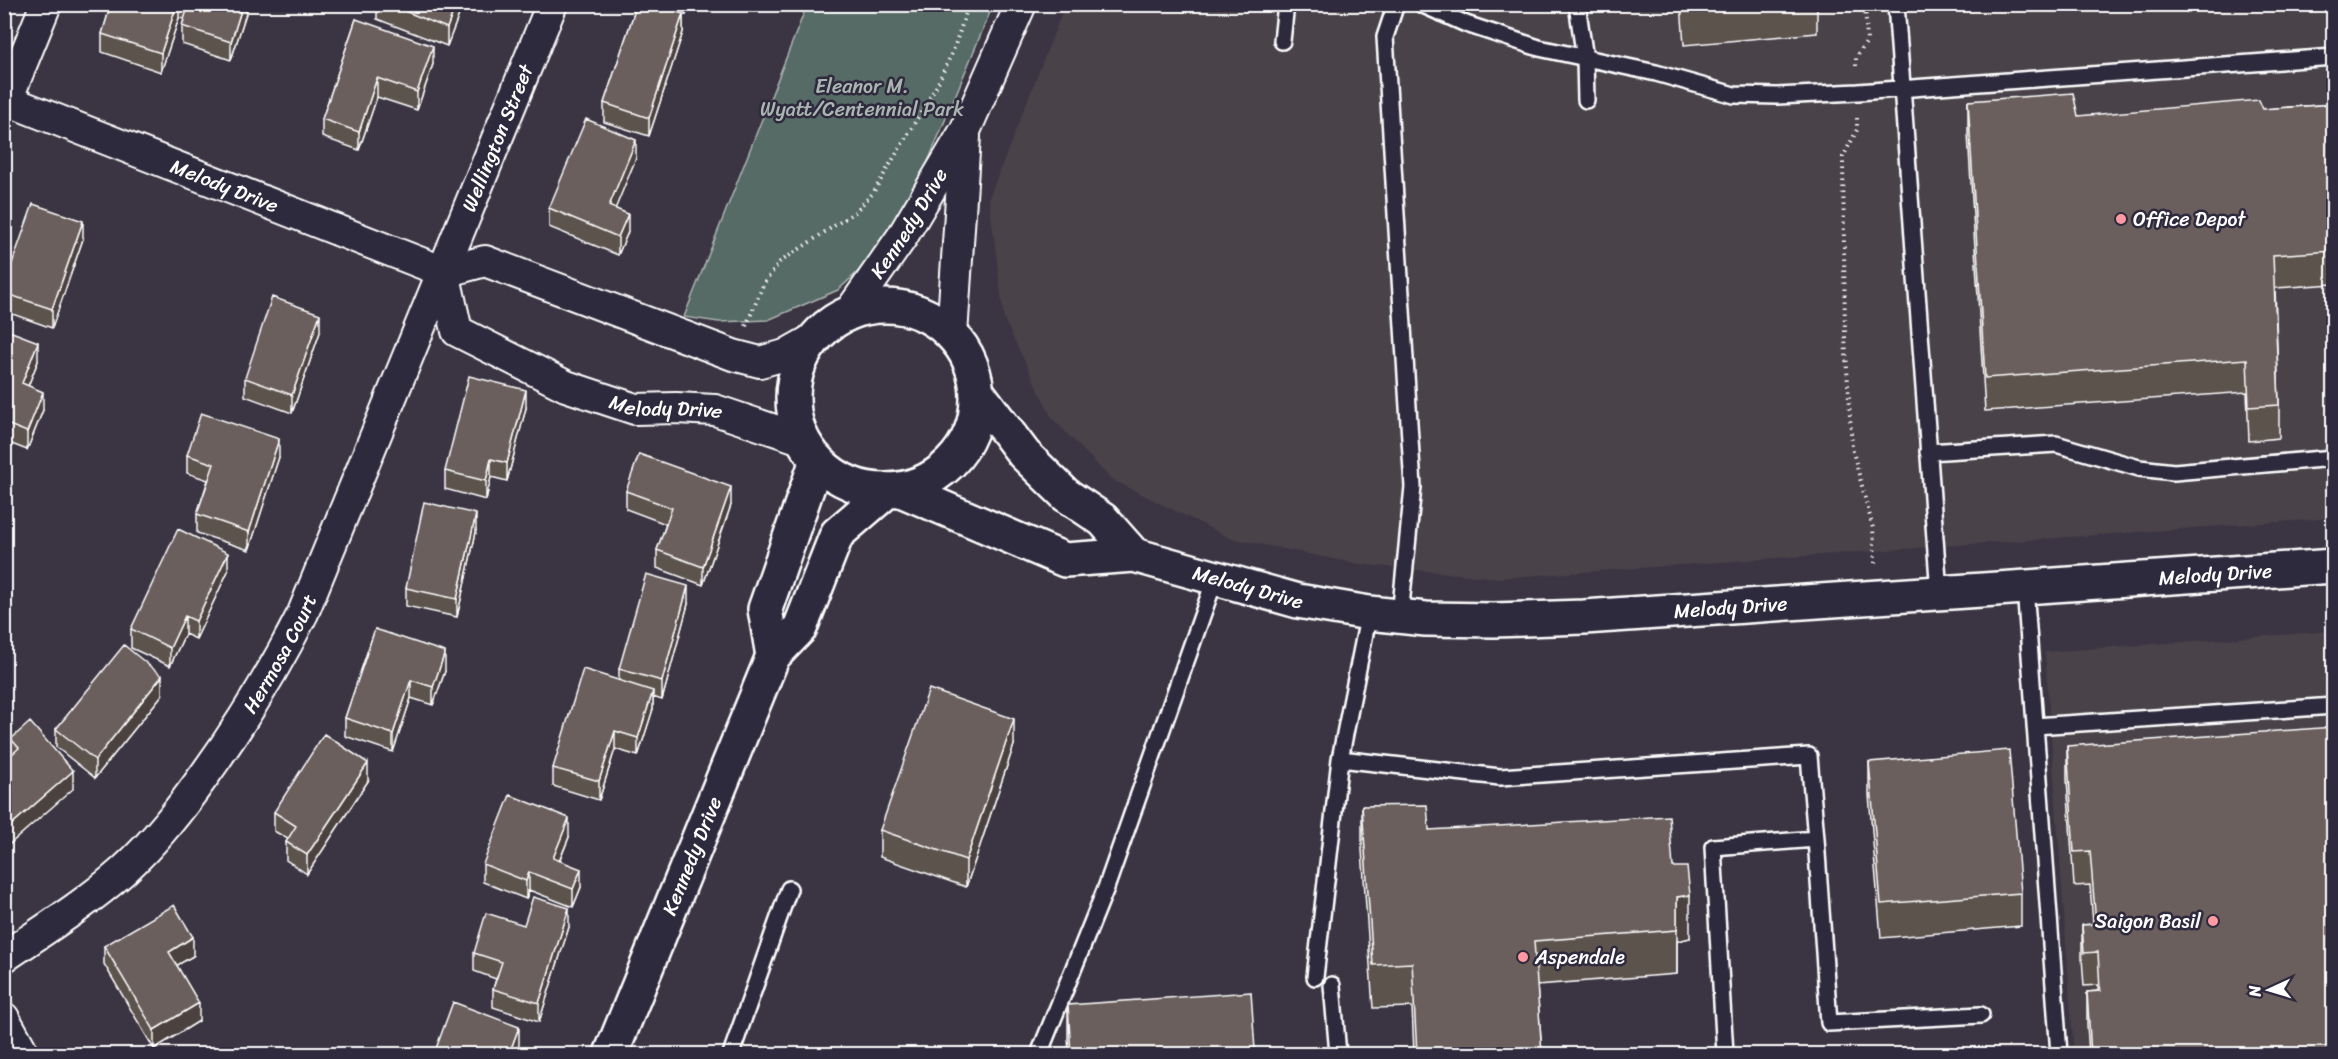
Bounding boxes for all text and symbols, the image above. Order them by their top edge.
street label: Wellington Street [451,58,543,217]
park label: Eleanor M. Wyatt/Centennial Park [760,69,964,127]
street label: Melody Drive [165,149,284,223]
street label: Kennedy Drive [860,161,957,286]
place label: Office Depot [2133,202,2246,237]
marker: Office Depot [2114,212,2128,226]
street label: Melody Drive [605,384,728,429]
street label: Melody Drive [2157,553,2273,595]
street label: Melody Drive [1189,555,1308,619]
street label: Melody Drive [1673,586,1788,628]
street label: Hermosa Court [233,588,327,721]
street label: Kennedy Drive [652,791,732,921]
place label: Saigon Basil [2095,904,2202,939]
marker: Saigon Basil [2206,914,2220,928]
place label: Aspendale [1534,940,1625,975]
marker: Aspendale [1516,950,1530,964]
north arrow [2239,960,2299,1020]
text: N [2240,984,2269,999]

